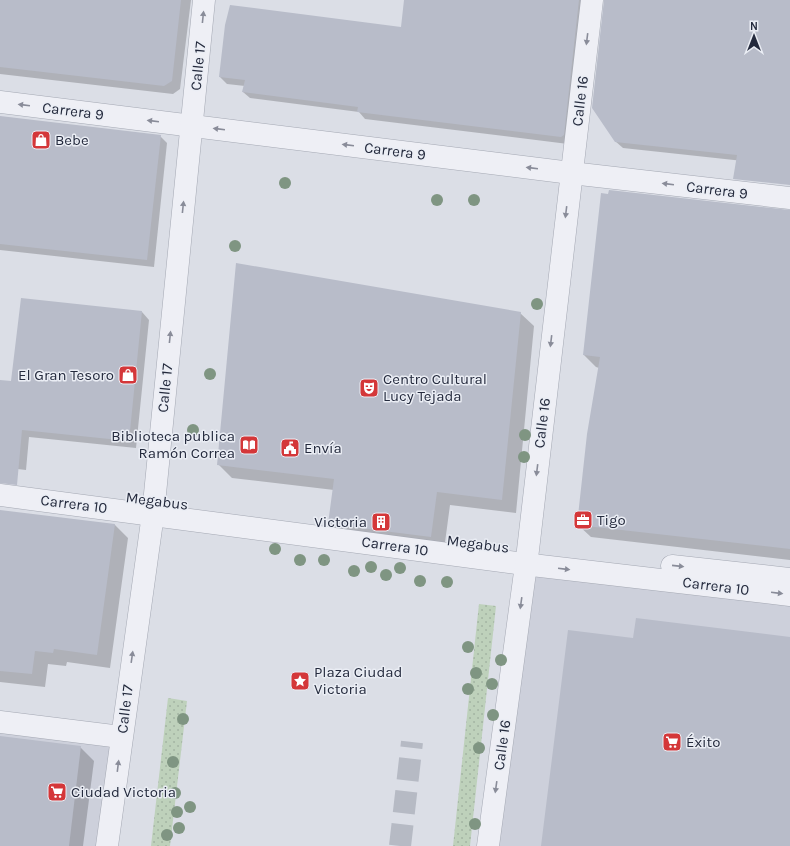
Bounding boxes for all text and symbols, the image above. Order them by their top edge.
one-way arrow [199,11,206,23]
north arrow [734,16,774,56]
text: N [750,20,758,33]
one-way arrow [584,33,590,45]
street label: Calle 17 [186,41,210,91]
street label: Calle 16 [568,75,592,127]
street label: Carrera 9 [41,98,105,124]
one-way arrow [18,102,30,108]
one-way arrow [147,118,159,124]
one-way arrow [213,126,225,132]
shop icon: Bebe [30,129,52,151]
place label: Bebe [55,131,89,149]
street label: Carrera 9 [363,138,427,164]
one-way arrow [342,142,354,148]
one-way arrow [526,165,538,171]
street label: Carrera 9 [685,177,749,203]
one-way arrow [662,181,674,187]
one-way arrow [180,201,187,213]
one-way arrow [563,206,570,218]
one-way arrow [167,330,174,343]
one-way arrow [548,335,555,347]
street label: Calle 17 [153,363,177,413]
shop icon: El Gran Tesoro [117,364,139,386]
place label: El Gran Tesoro [18,366,114,384]
place label: Centro Cultural Lucy Tejada [383,370,487,405]
theatre icon: Centro Cultural Lucy Tejada [358,377,380,399]
street label: Calle 16 [530,397,554,449]
place label: Biblioteca publica Ramón Correa [111,427,235,462]
library icon: Biblioteca publica Ramón Correa [238,434,260,456]
public building icon: Envía [279,437,301,459]
place label: Envía [304,439,342,457]
one-way arrow [533,464,540,476]
street label: Megabus [125,488,189,514]
street label: Carrera 10 [40,491,108,517]
office icon: Tigo [572,509,594,531]
building icon: Victoria [370,511,392,533]
place label: Tigo [597,511,626,529]
place label: Victoria [314,513,367,531]
street label: Megabus [446,531,510,557]
street label: Carrera 10 [361,532,430,560]
one-way arrow [672,563,684,570]
one-way arrow [558,565,570,572]
street label: Carrera 10 [682,573,750,599]
one-way arrow [771,590,783,597]
one-way arrow [518,597,524,609]
one-way arrow [129,651,135,663]
place label: Plaza Ciudad Victoria [314,663,402,698]
place icon: Plaza Ciudad Victoria [289,670,311,692]
street label: Calle 17 [113,684,137,734]
street label: Calle 16 [490,719,514,771]
supermarket icon: Éxito [661,731,683,753]
place label: Éxito [686,733,720,751]
one-way arrow [115,760,121,772]
supermarket icon: Ciudad Victoria [46,781,68,803]
one-way arrow [493,781,499,793]
place label: Ciudad Victoria [71,783,176,801]

